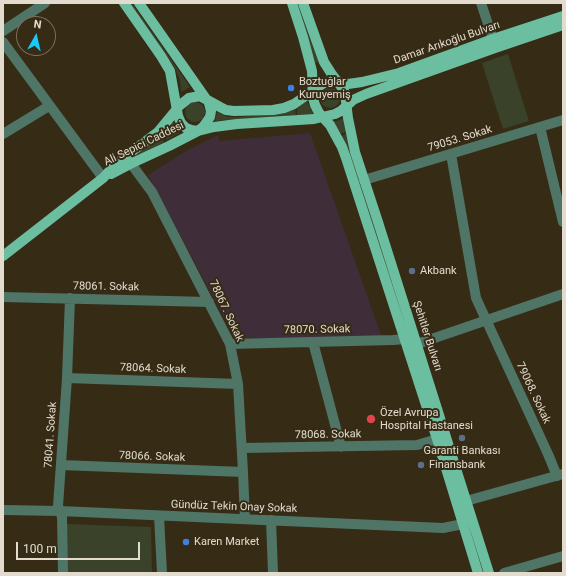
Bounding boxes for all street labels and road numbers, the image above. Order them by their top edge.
street label: Damar Arıkoğlu Bulvarı [392,19,502,67]
street label: Ali Sepici Caddesi [102,119,186,169]
street label: 79053. Sokak [426,123,494,155]
street label: 78067. Sokak [206,278,246,344]
street label: 78061. Sokak [73,280,139,294]
street label: Şehitler Bulvarı [409,299,445,373]
street label: 78070. Sokak [284,323,350,337]
street label: 79068. Sokak [513,360,553,426]
street label: 78064. Sokak [120,361,186,377]
street label: 78041. Sokak [42,401,60,469]
street label: 78068. Sokak [295,428,361,442]
street label: 78066. Sokak [119,449,185,465]
street label: Gündüz Tekin Onay Sokak [171,498,297,516]

